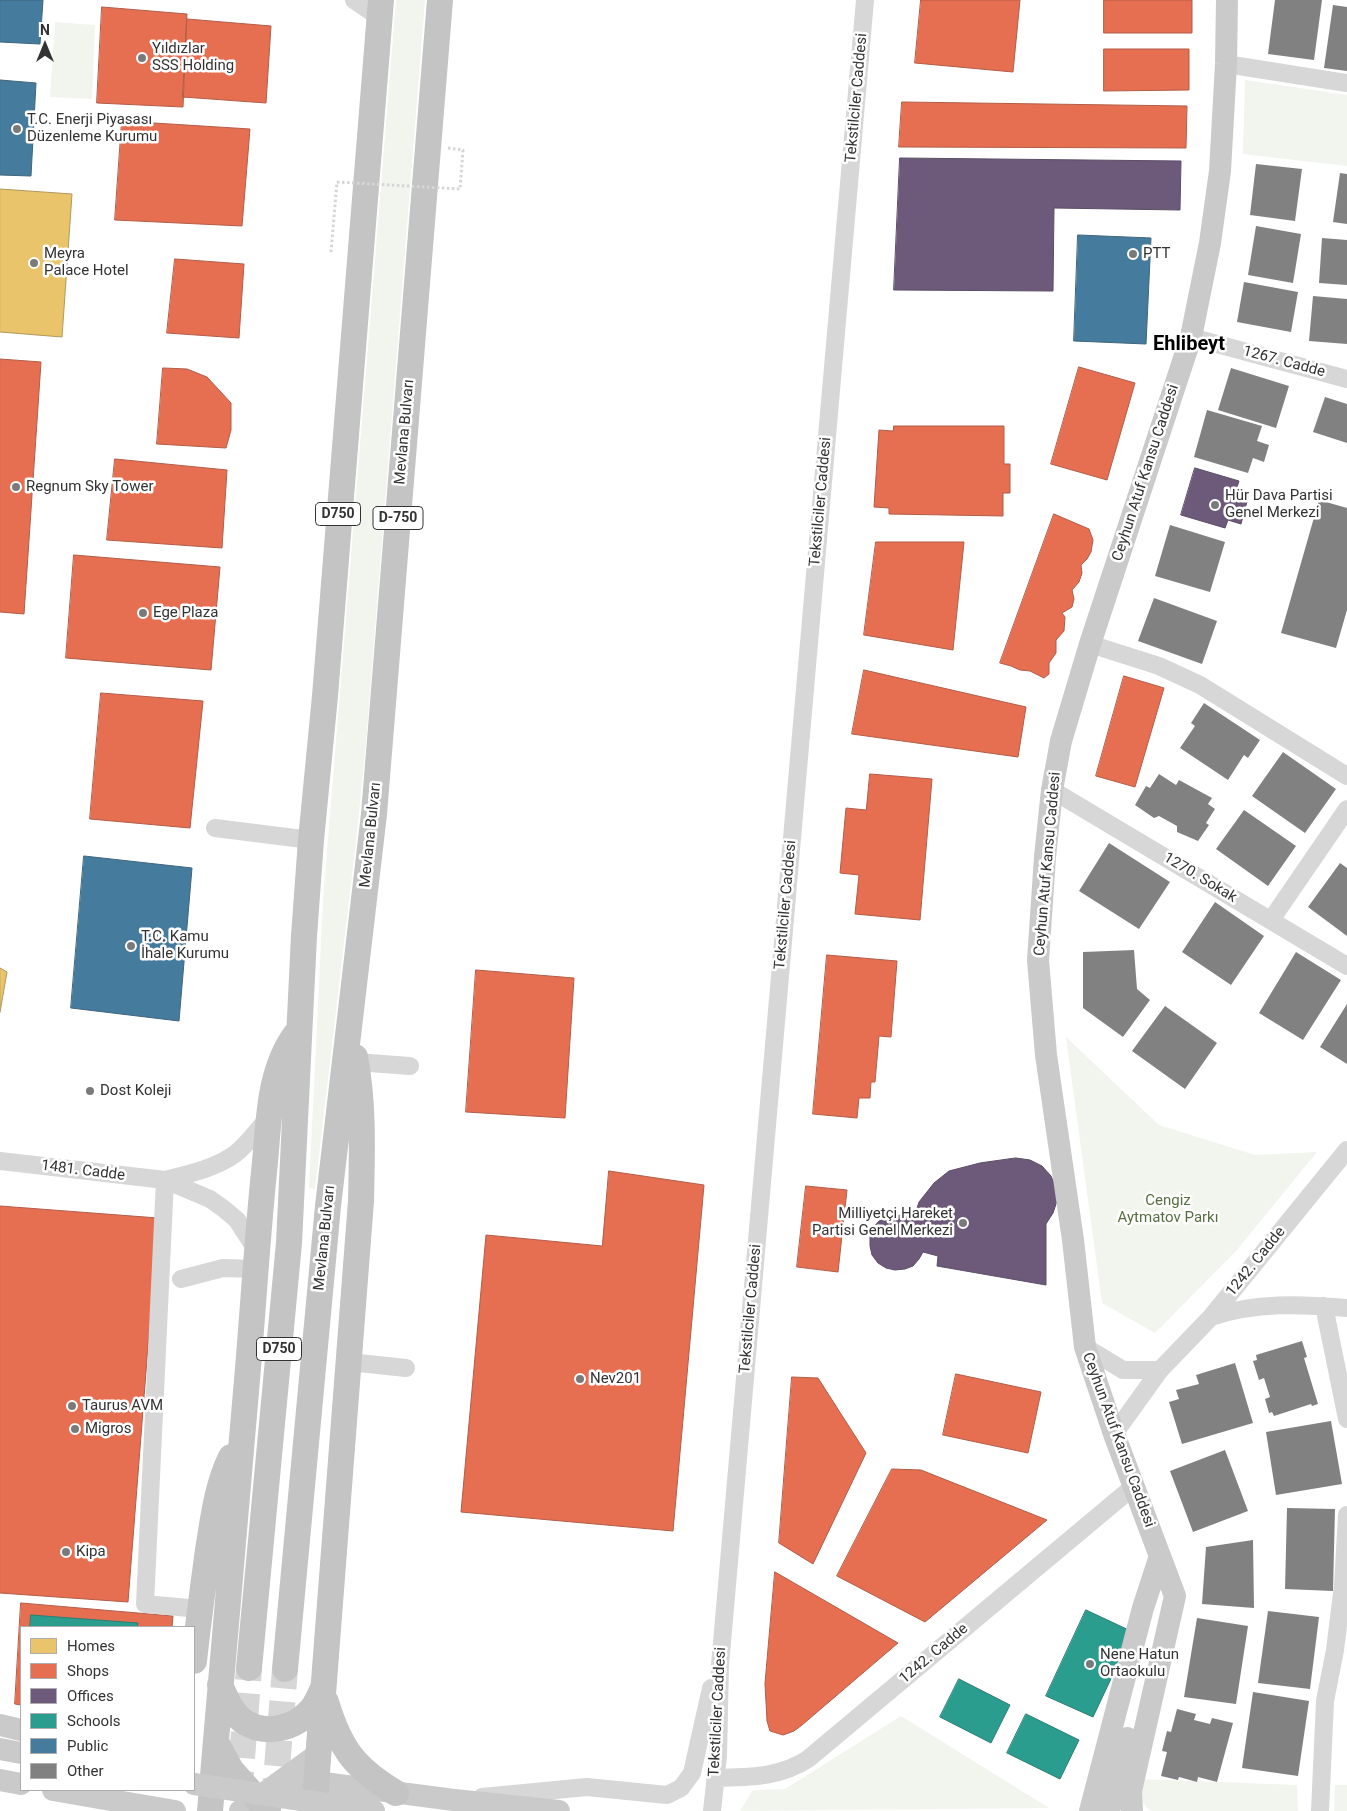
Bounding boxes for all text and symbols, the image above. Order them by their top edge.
north arrow [20,20,70,70]
text: N [40,22,50,38]
street label: Tekstilciler Caddesi [842,33,872,163]
place label: Yıldızlar SSS Holding [152,40,234,75]
marker: Yıldızlar SSS Holding [136,52,148,64]
place label: T.C. Enerji Piyasası Düzenleme Kurumu [27,111,157,146]
marker: T.C. Enerji Piyasası Düzenleme Kurumu [11,123,23,135]
place label: Meyra Palace Hotel [44,245,129,280]
place label: PTT [1143,245,1170,263]
marker: PTT [1127,248,1139,260]
marker: Meyra Palace Hotel [28,257,40,269]
district label: Ehlibeyt [1153,333,1225,357]
street label: 1267. Cadde [1241,342,1327,382]
street label: Mevlana Bulvarı [391,379,419,485]
street label: Ceyhun Atuf Kansu Caddesi [1109,382,1183,564]
street label: Tekstilciler Caddesi [806,437,836,567]
place label: Regnum Sky Tower [26,478,153,496]
marker: Regnum Sky Tower [10,481,22,493]
place label: Hür Dava Partisi Genel Merkezi [1225,487,1333,522]
marker: Hür Dava Partisi Genel Merkezi [1209,499,1221,511]
road number: D750 [316,502,360,526]
road number: D-750 [373,506,423,530]
place label: Ege Plaza [153,604,218,622]
marker: Ege Plaza [137,607,149,619]
street label: Ceyhun Atuf Kansu Caddesi [1031,771,1065,957]
street label: Mevlana Bulvarı [357,782,385,888]
street label: Tekstilciler Caddesi [771,840,801,970]
street label: 1270. Sokak [1160,849,1240,907]
place label: T.C. Kamu İhale Kurumu [141,928,229,963]
marker: T.C. Kamu İhale Kurumu [125,940,137,952]
place label: Dost Koleji [100,1082,171,1100]
marker: Dost Koleji [84,1085,96,1097]
street label: 1481. Cadde [40,1157,126,1185]
street label: Mevlana Bulvarı [311,1185,339,1291]
park label: Cengiz Aytmatov Parkı [1118,1192,1218,1227]
place label: Milliyetçi Hareket Partisi Genel Merkezi [812,1205,953,1240]
marker: Milliyetçi Hareket Partisi Genel Merkezi [957,1217,969,1229]
street label: 1242. Cadde [1223,1224,1289,1300]
street label: Tekstilciler Caddesi [736,1244,766,1374]
road number: D750 [256,1338,302,1360]
street label: Ceyhun Atuf Kansu Caddesi [1078,1350,1158,1530]
place label: Nev201 [590,1370,641,1388]
marker: Nev201 [574,1373,586,1385]
place label: Taurus AVM [82,1397,163,1415]
marker: Taurus AVM [66,1400,78,1412]
place label: Migros [85,1420,131,1438]
marker: Migros [69,1423,81,1435]
place label: Kipa [76,1543,106,1561]
marker: Kipa [60,1546,72,1558]
street label: 1242. Cadde [896,1620,972,1688]
legend [20,1626,195,1791]
text: Homes [67,1637,115,1655]
place label: Nene Hatun Ortaokulu [1100,1646,1179,1681]
street label: Tekstilciler Caddesi [706,1647,730,1777]
marker: Nene Hatun Ortaokulu [1084,1658,1096,1670]
text: Shops [67,1662,109,1680]
text: Offices [67,1687,114,1705]
text: Schools [67,1712,121,1730]
text: Public [67,1737,108,1755]
text: Other [67,1762,104,1780]

